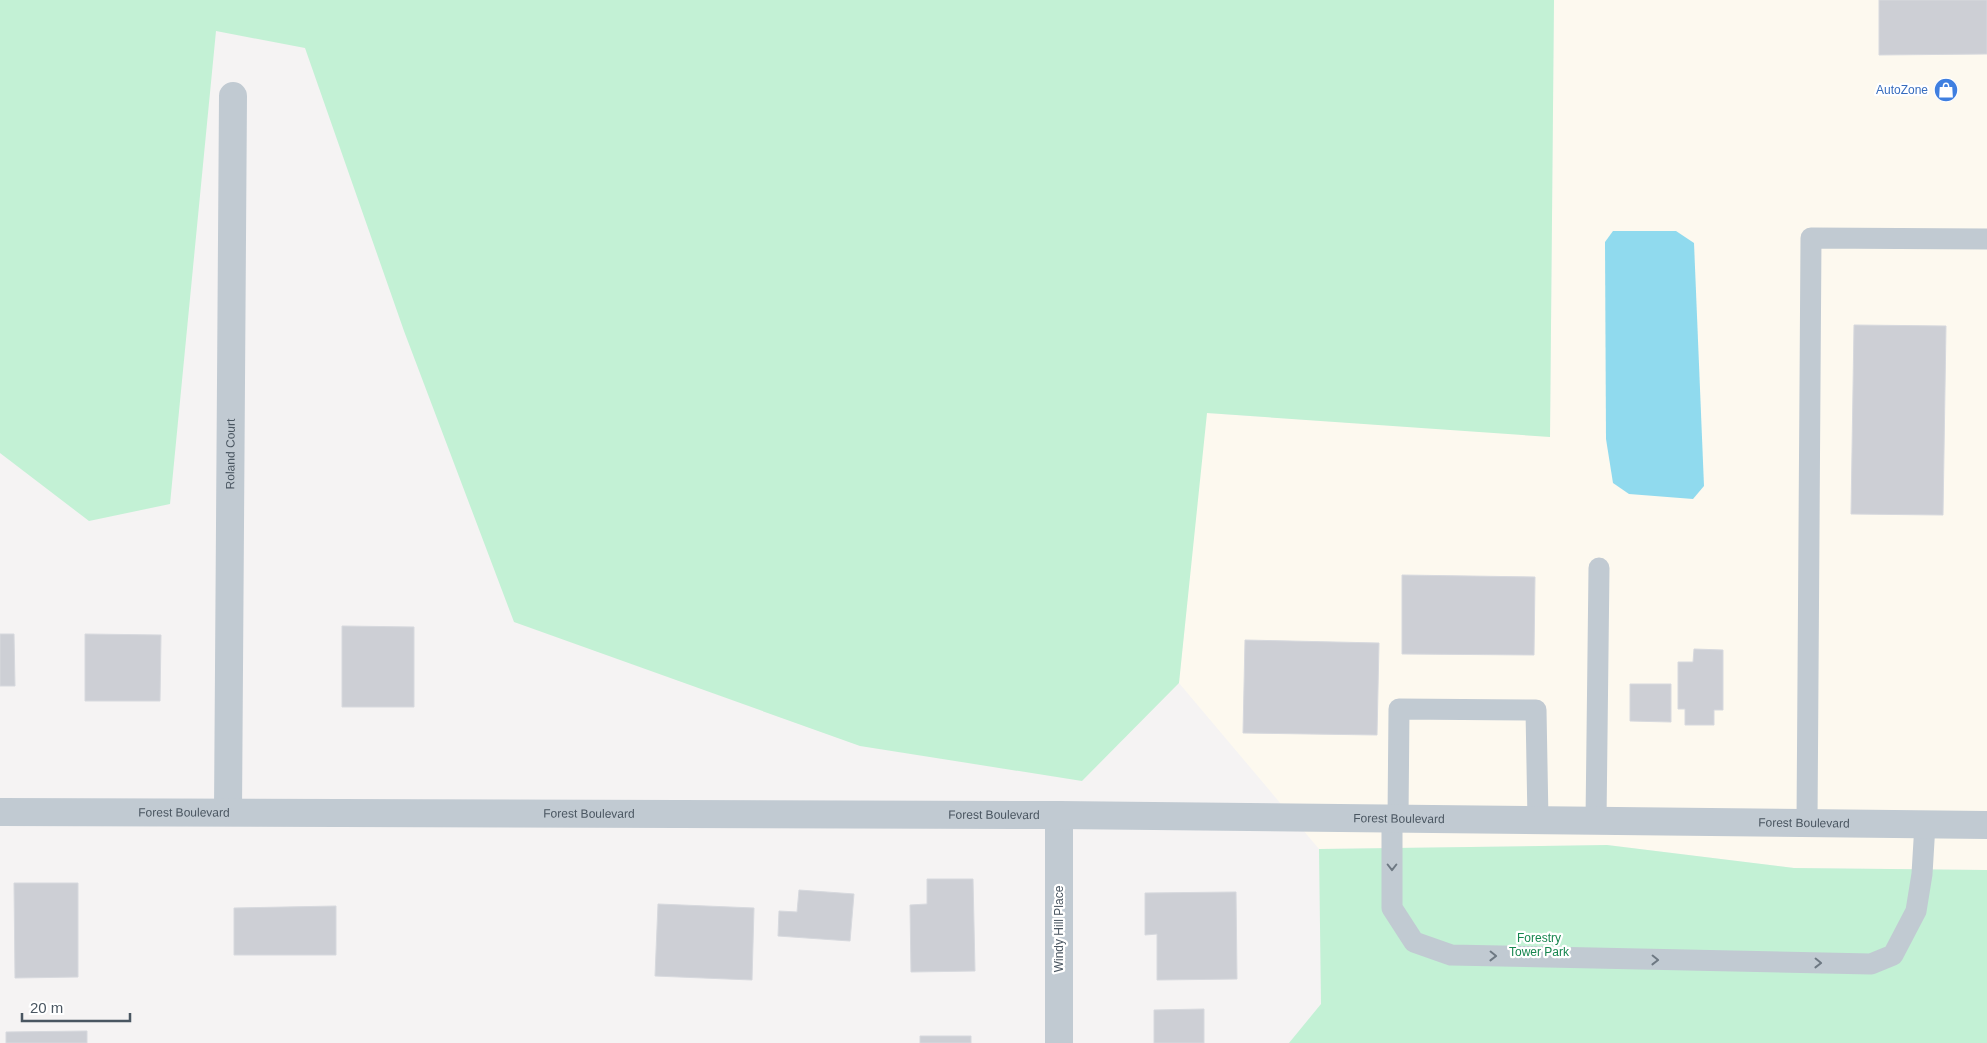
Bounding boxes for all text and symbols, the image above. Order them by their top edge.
shop icon: AutoZone [1933,77,1959,103]
place label: AutoZone [1876,83,1928,97]
street label: Roland Court [223,418,238,489]
street label: Forest Boulevard [138,805,230,820]
street label: Forest Boulevard [543,807,635,821]
street label: Forest Boulevard [948,808,1040,822]
street label: Forest Boulevard [1353,811,1445,826]
street label: Forest Boulevard [1758,816,1850,831]
one-way arrow [1387,864,1397,872]
street label: Windy Hill Place [1052,885,1066,972]
park label: Forestry Tower Park [1509,931,1570,959]
one-way arrow [1489,951,1497,961]
one-way arrow [1651,954,1659,965]
one-way arrow [1814,958,1822,968]
scale bar [22,990,130,1022]
text: 20 m [30,999,63,1016]

